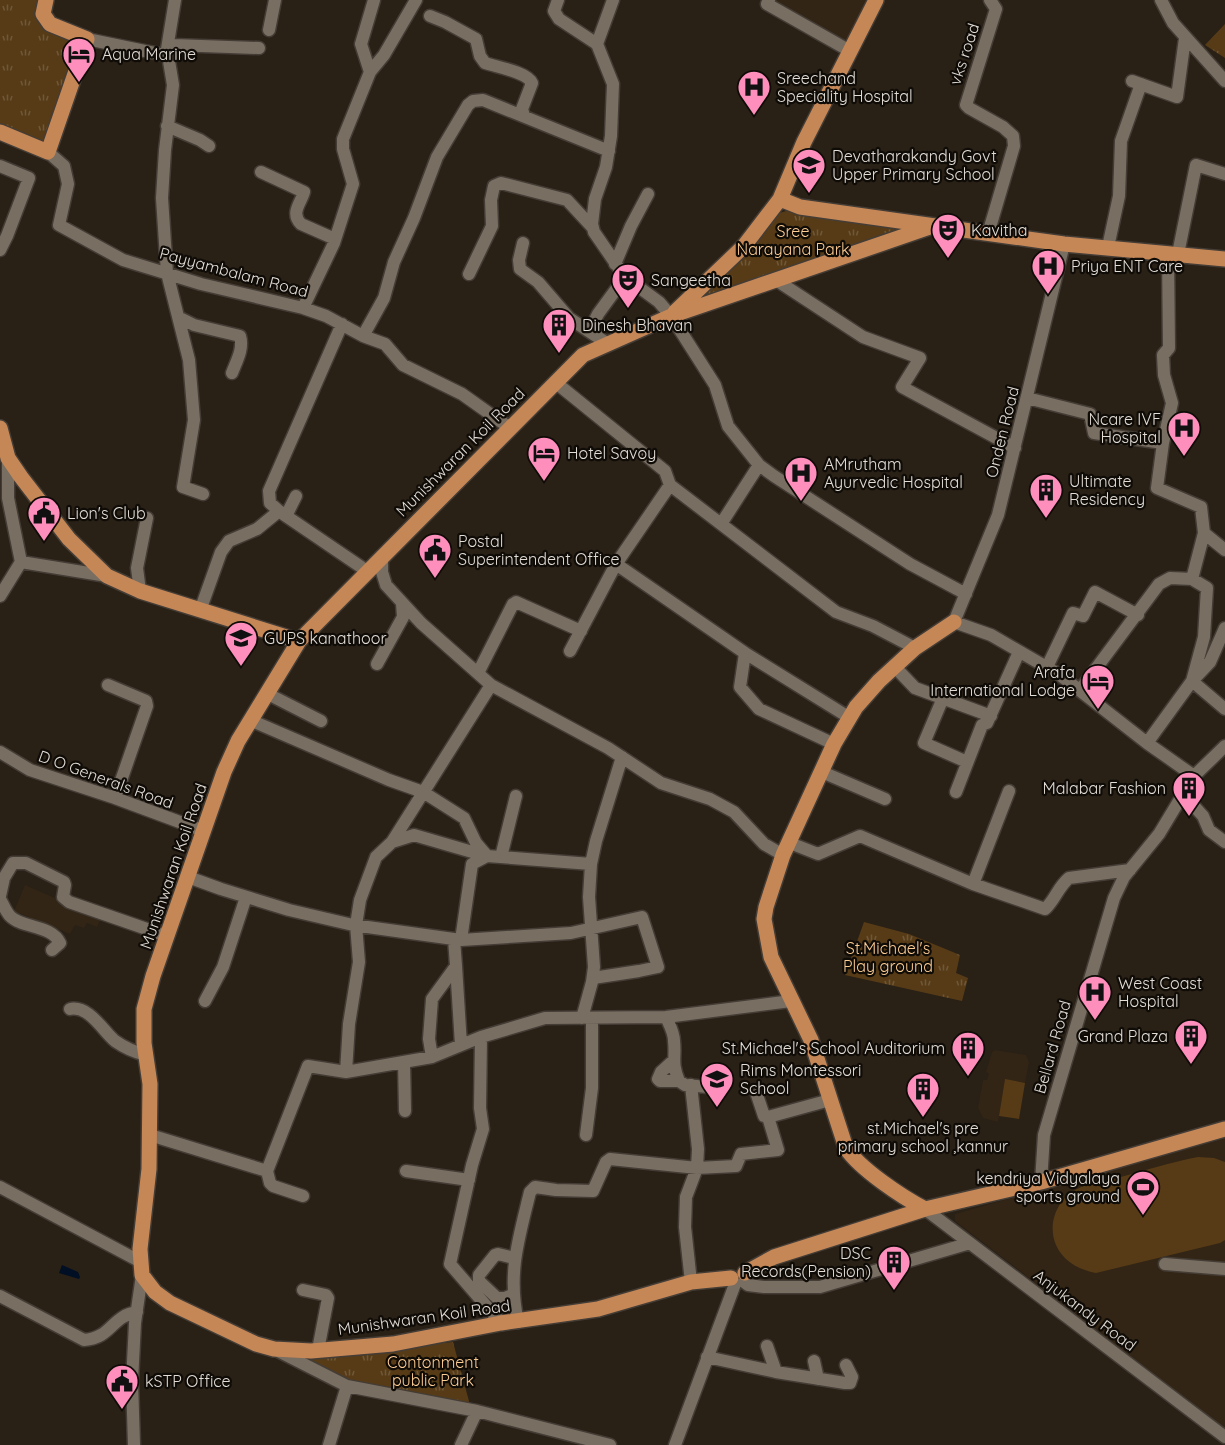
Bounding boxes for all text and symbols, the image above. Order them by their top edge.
street label: vks road [945,21,983,87]
hotel icon: Aqua Marine [61,36,97,83]
place label: Aqua Marine [102,44,196,64]
place label: Sreechand Speciality Hospital [777,68,913,106]
hospital icon: Sreechand Speciality Hospital [736,69,772,116]
place label: Devatharakandy Govt Upper Primary School [832,146,997,184]
school or university icon: Devatharakandy Govt Upper Primary School [791,147,827,194]
theatre icon: Kavitha [930,212,966,259]
place label: Kavitha [971,220,1027,240]
park label: Sree Narayana Park [737,221,849,259]
street label: Payyambalam Road [157,243,311,301]
hospital icon: Priya ENT Care [1030,248,1066,295]
place label: Priya ENT Care [1071,256,1183,276]
theatre icon: Sangeetha [610,262,646,309]
place label: Sangeetha [651,270,731,290]
building icon: Dinesh Bhavan [541,307,577,354]
place label: Dinesh Bhavan [582,315,693,335]
street label: Munishwaran Koil Road [391,383,529,521]
street label: Onden Road [981,384,1023,480]
place label: Ncare IVF Hospital [1088,409,1161,447]
hospital icon: Ncare IVF Hospital [1166,410,1202,457]
hotel icon: Hotel Savoy [526,435,562,482]
place label: Hotel Savoy [567,443,656,463]
place label: AMrutham Ayurvedic Hospital [824,454,963,492]
hospital icon: AMrutham Ayurvedic Hospital [783,455,819,502]
place label: Ultimate Residency [1069,471,1145,509]
building icon: Ultimate Residency [1028,472,1064,519]
public building icon: Lion's Club [26,495,62,542]
place label: Lion's Club [67,503,146,523]
place label: Postal Superintendent Office [458,531,620,569]
public building icon: Postal Superintendent Office [417,532,453,579]
school or university icon: GUPS kanathoor [223,620,259,667]
place label: GUPS kanathoor [264,628,387,648]
place label: Arafa International Lodge [930,662,1075,700]
hotel icon: Arafa International Lodge [1080,663,1116,710]
street label: D O Generals Road [36,745,176,813]
building icon: Malabar Fashion [1171,770,1207,817]
place label: Malabar Fashion [1042,778,1166,798]
street label: Munishwaran Koil Road [135,780,211,952]
park label: St.Michael's Play ground [843,938,933,976]
place label: West Coast Hospital [1118,973,1202,1011]
hospital icon: West Coast Hospital [1077,974,1113,1021]
street label: Bellard Road [1029,998,1075,1096]
building icon: Grand Plaza [1173,1018,1209,1065]
place label: Grand Plaza [1078,1026,1168,1046]
building icon: St.Michael's School Auditorium [950,1030,986,1077]
place label: St.Michael's School Auditorium [722,1038,945,1058]
place label: Rims Montessori School [740,1060,861,1098]
school or university icon: Rims Montessori School [699,1061,735,1108]
building icon: st.Michael's pre primary school ,kannur [905,1071,941,1118]
place label: st.Michael's pre primary school ,kannur [838,1118,1008,1156]
place label: kendriya Vidyalaya sports ground [976,1168,1120,1206]
sports icon: kendriya Vidyalaya sports ground [1125,1169,1161,1216]
place label: DSC Records(Pension) [741,1243,871,1281]
building icon: DSC Records(Pension) [876,1244,912,1291]
street label: Anjukandy Road [1030,1265,1140,1355]
street label: Munishwaran Koil Road [336,1295,512,1339]
park label: Contonment public Park [387,1352,479,1390]
public building icon: kSTP Office [104,1363,140,1410]
place label: kSTP Office [145,1371,231,1391]

